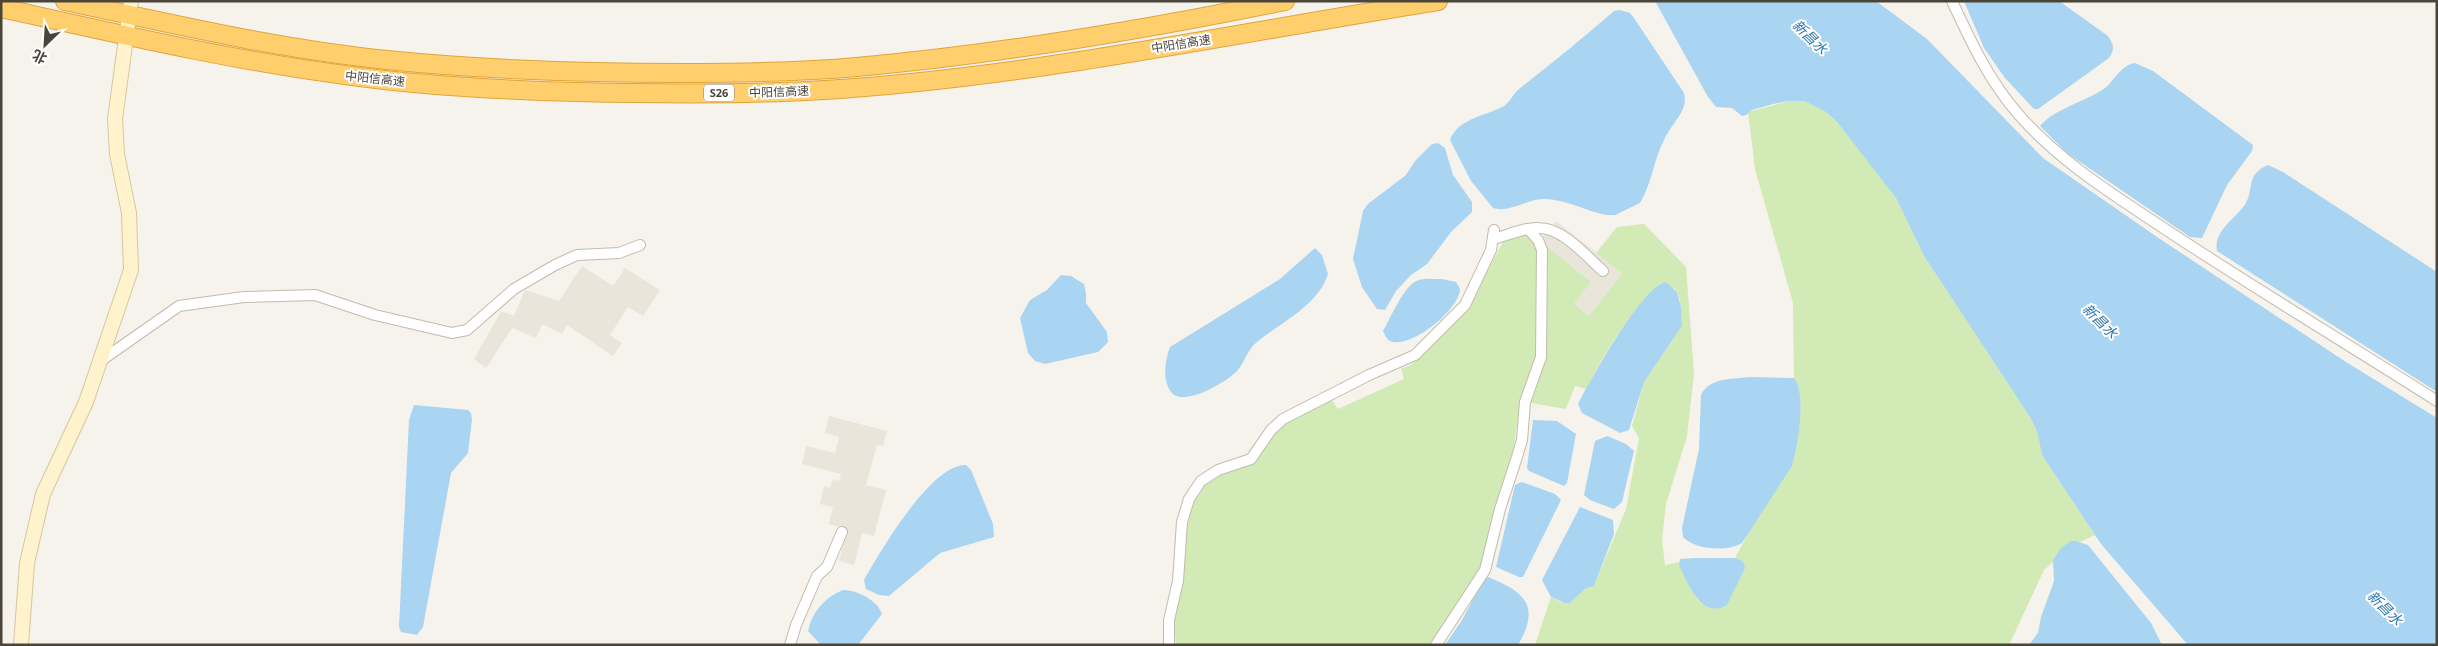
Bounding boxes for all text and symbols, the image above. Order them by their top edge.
water label: 新昌水 [1789,15,1833,59]
north arrow [20,20,70,70]
street label: 中阳信高速 [1150,30,1212,57]
text: 北 [29,46,50,69]
street label: 中阳信高速 [344,67,406,90]
street label: 中阳信高速 [749,82,809,101]
road number: S26 [704,85,734,102]
water label: 新昌水 [2079,299,2123,343]
water label: 新昌水 [2364,586,2408,630]

